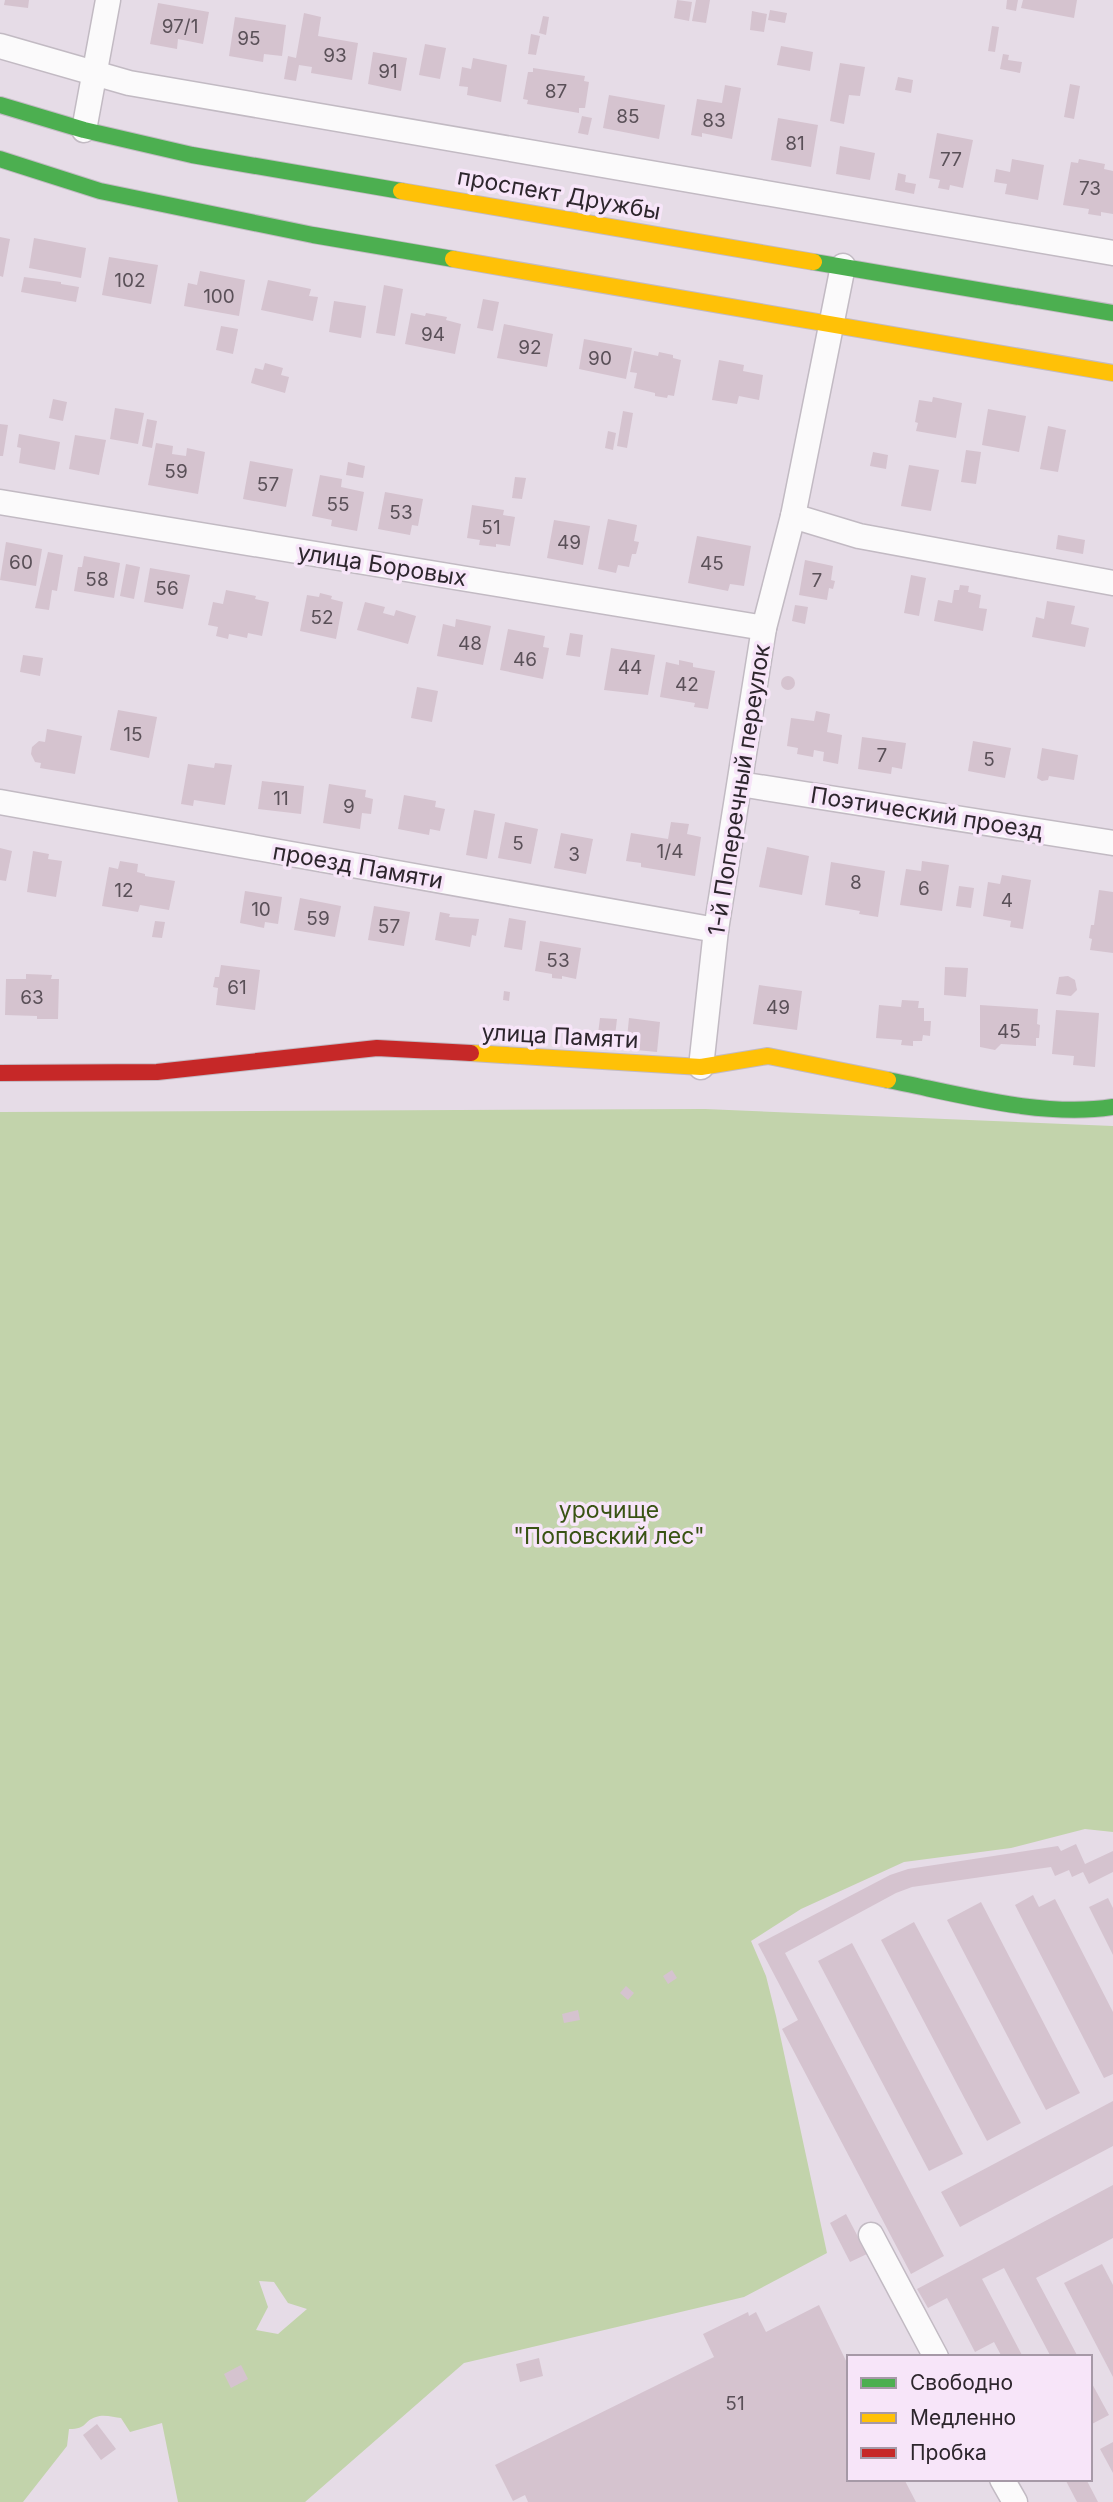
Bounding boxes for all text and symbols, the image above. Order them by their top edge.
house number: 97/1 [162,15,198,38]
house number: 95 [237,27,261,50]
house number: 93 [323,44,347,67]
house number: 91 [378,60,398,83]
house number: 87 [545,80,567,103]
house number: 85 [616,105,640,128]
house number: 83 [702,109,726,132]
house number: 81 [785,132,805,155]
house number: 77 [940,148,962,171]
street label: проспект Дружбы [455,162,663,226]
house number: 73 [1079,177,1101,200]
house number: 102 [114,269,146,292]
house number: 100 [203,285,235,308]
house number: 94 [421,323,445,346]
house number: 92 [518,336,542,359]
house number: 90 [588,347,612,370]
house number: 59 [164,460,188,483]
house number: 57 [257,473,279,496]
house number: 55 [326,493,350,516]
house number: 53 [389,501,413,524]
house number: 51 [481,516,501,539]
house number: 49 [557,531,581,554]
street label: улица Боровых [295,538,469,592]
house number: 60 [9,551,33,574]
house number: 45 [700,552,724,575]
house number: 58 [85,568,109,591]
house number: 7 [812,569,822,592]
house number: 56 [155,577,179,600]
house number: 52 [310,606,334,629]
house number: 48 [458,632,482,655]
street label: 1-й Поперечный переулок [702,642,776,938]
house number: 46 [513,648,537,671]
house number: 44 [618,656,642,679]
house number: 42 [675,673,699,696]
house number: 15 [123,723,143,746]
house number: 7 [877,744,887,767]
house number: 5 [983,748,995,771]
street label: Поэтический проезд [809,781,1045,845]
house number: 11 [273,787,289,810]
house number: 9 [343,795,355,818]
house number: 5 [512,832,524,855]
street label: проезд Памяти [271,837,445,895]
house number: 1/4 [657,840,683,863]
house number: 3 [568,843,580,866]
house number: 8 [850,871,862,894]
house number: 6 [918,877,930,900]
house number: 12 [114,879,134,902]
house number: 4 [1001,889,1013,912]
house number: 10 [251,898,271,921]
house number: 59 [306,907,330,930]
house number: 57 [378,915,400,938]
house number: 53 [546,949,570,972]
house number: 61 [227,976,247,999]
house number: 63 [20,986,44,1009]
house number: 49 [766,996,790,1019]
street label: улица Памяти [481,1018,639,1054]
house number: 45 [997,1020,1021,1043]
park label: урочище "Поповский лес" [513,1496,705,1550]
legend [847,2355,1092,2481]
text: Свободно [910,2370,1013,2395]
house number: 51 [725,2392,745,2415]
text: Медленно [910,2405,1016,2430]
text: Пробка [910,2440,987,2465]

